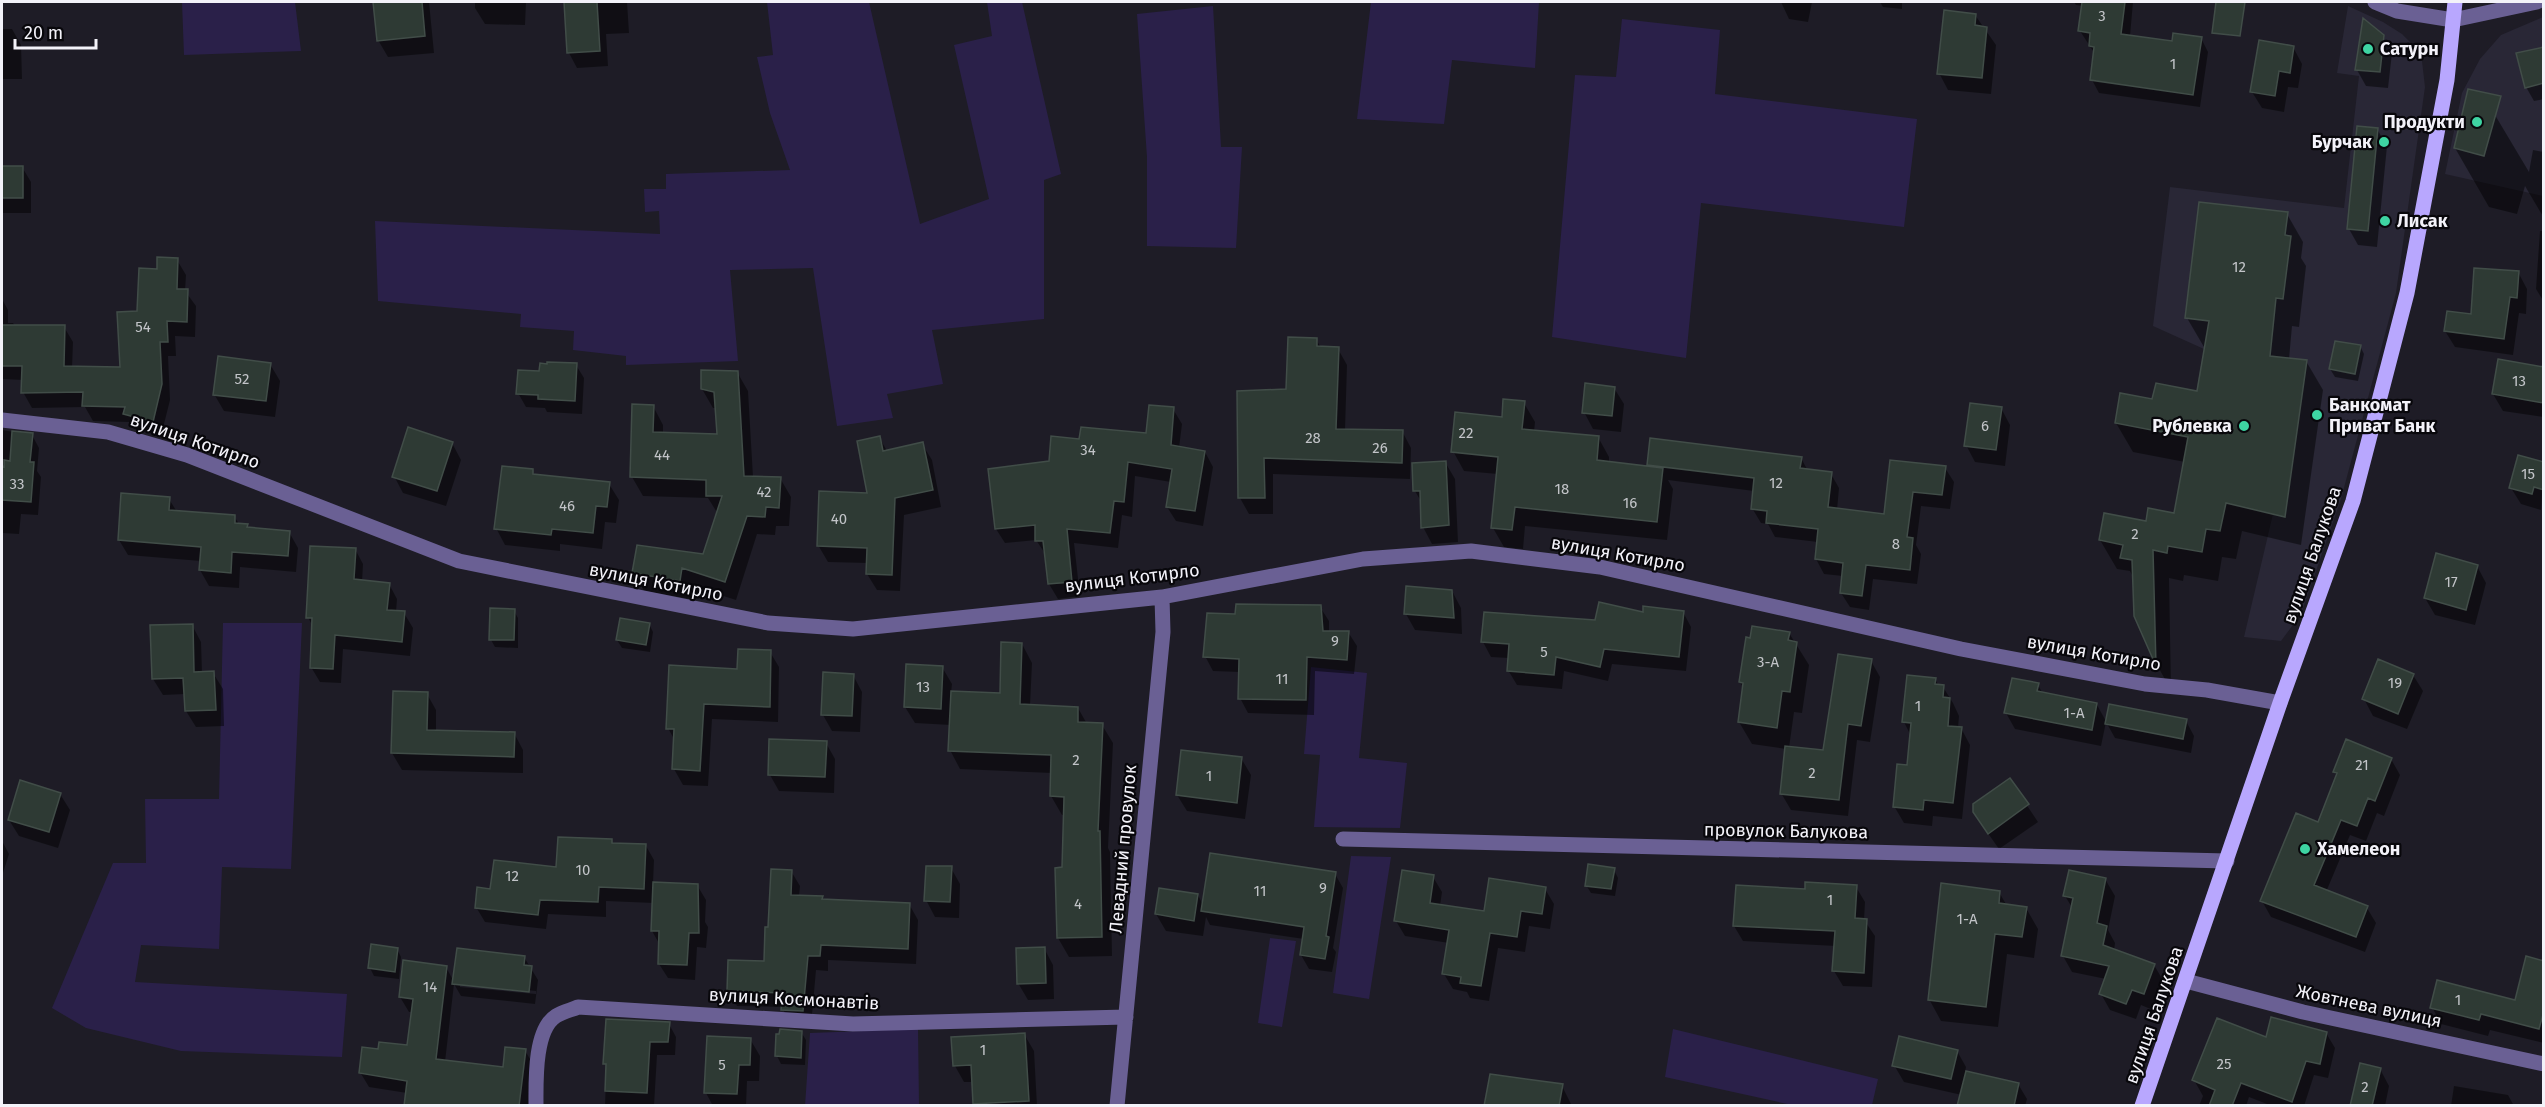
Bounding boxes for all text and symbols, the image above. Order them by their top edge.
house number: 3 [2098,7,2106,25]
scale bar [15,12,96,50]
text: 20 m [24,22,63,44]
place label: Сатурн [2380,38,2439,60]
marker: Сатурн [2361,42,2375,56]
house number: 1 [2170,55,2176,73]
place label: Продукти [2384,111,2465,133]
marker: Продукти [2470,115,2484,129]
place label: Бурчак [2312,131,2372,153]
marker: Бурчак [2377,135,2391,149]
place label: Лисак [2397,210,2448,232]
marker: Лисак [2378,214,2392,228]
house number: 12 [2232,258,2246,276]
house number: 54 [135,318,151,336]
house number: 52 [235,370,249,388]
house number: 13 [2512,372,2526,390]
place label: Банкомат Приват Банк [2329,394,2436,437]
marker: Банкомат Приват Банк [2310,408,2324,422]
street label: вулиця Котирло [127,409,263,473]
place label: Рублевка [2152,415,2232,437]
house number: 6 [1981,417,1989,435]
marker: Рублевка [2237,419,2251,433]
house number: 22 [1459,424,1473,442]
house number: 28 [1305,429,1321,447]
house number: 26 [1372,439,1388,457]
house number: 34 [1080,441,1096,459]
house number: 44 [654,446,670,464]
house number: 15 [2521,465,2535,483]
house number: 12 [1769,474,1783,492]
house number: 33 [10,475,24,493]
house number: 18 [1555,480,1569,498]
house number: 42 [756,483,772,501]
street label: вулиця Балукова [2278,483,2346,627]
house number: 16 [1623,494,1637,512]
house number: 46 [559,497,575,515]
house number: 40 [831,510,847,528]
house number: 2 [2131,525,2139,543]
street label: вулиця Котирло [1549,531,1687,577]
house number: 8 [1892,535,1900,553]
street label: вулиця Котирло [587,558,725,606]
street label: вулиця Котирло [1063,559,1201,597]
house number: 17 [2444,573,2458,591]
street label: вулиця Котирло [2025,630,2163,676]
house number: 9 [1331,632,1339,650]
house number: 5 [1540,643,1548,661]
house number: 3-А [1757,653,1779,671]
house number: 11 [1276,670,1288,688]
house number: 19 [2388,674,2402,692]
house number: 13 [916,678,930,696]
house number: 1 [1915,697,1921,715]
house number: 1-А [2064,704,2085,722]
house number: 2 [1072,751,1080,769]
house number: 21 [2355,756,2369,774]
street label: Левадний провулок [1105,763,1141,934]
house number: 2 [1808,764,1816,782]
house number: 1 [1206,767,1212,785]
street label: провулок Балукова [1704,819,1868,843]
place label: Хамелеон [2316,838,2400,860]
marker: Хамелеон [2298,842,2312,856]
house number: 10 [576,861,590,879]
house number: 12 [505,867,519,885]
house number: 9 [1319,879,1327,897]
house number: 11 [1254,882,1266,900]
house number: 1 [1827,891,1833,909]
house number: 4 [1074,895,1082,913]
house number: 1-А [1957,910,1978,928]
street label: вулиця Балукова [2120,943,2188,1087]
house number: 14 [423,978,437,996]
street label: Жовтнева вулиця [2294,980,2444,1032]
street label: вулиця Космонавтів [708,984,880,1014]
house number: 1 [2455,991,2461,1009]
house number: 1 [980,1041,986,1059]
house number: 25 [2217,1055,2231,1073]
house number: 5 [718,1056,726,1074]
house number: 2 [2361,1078,2369,1096]

